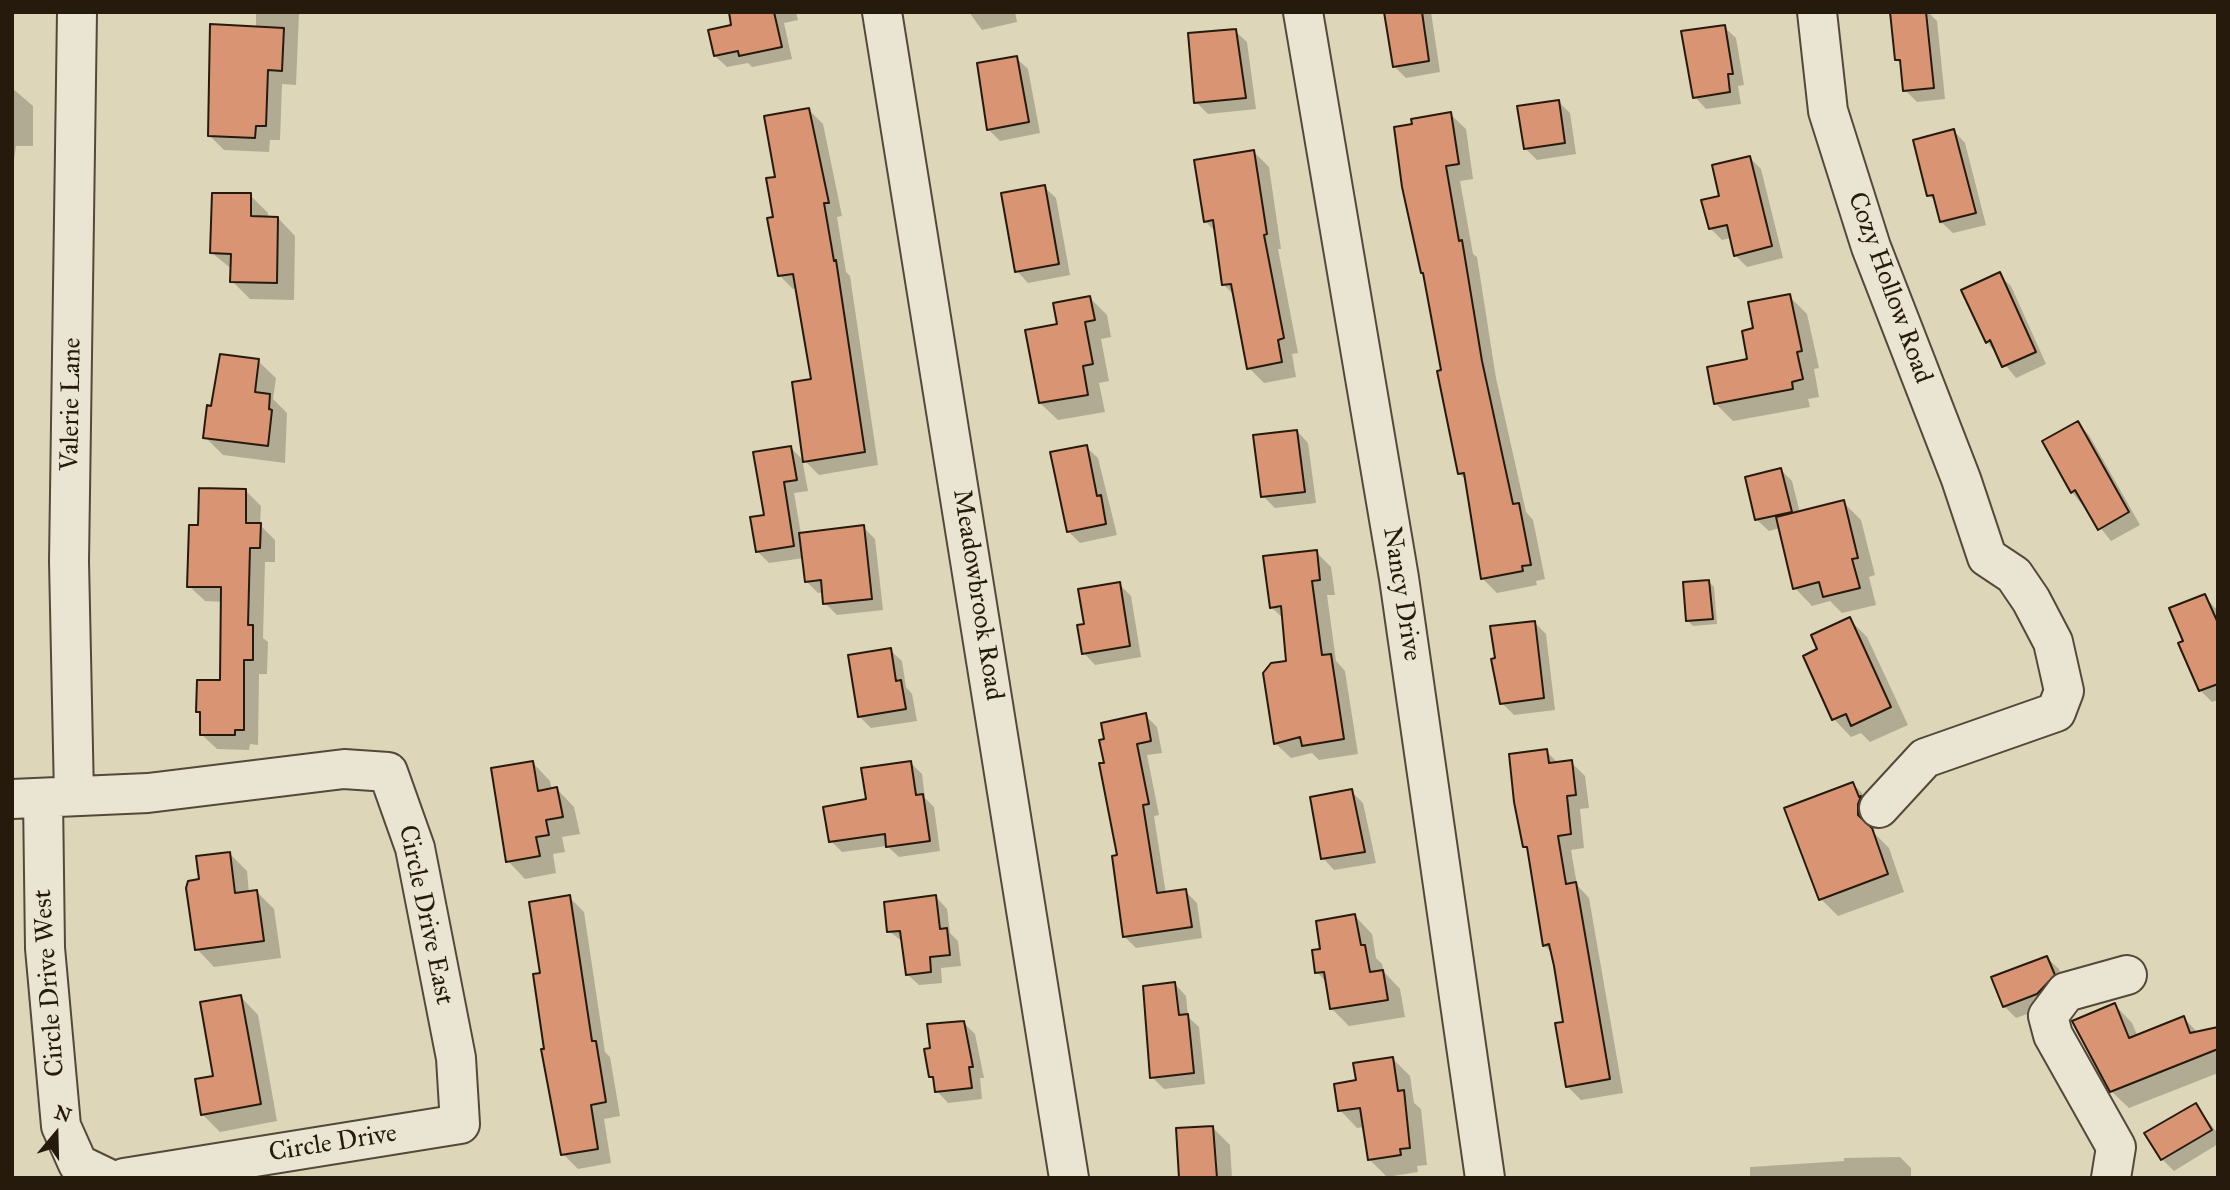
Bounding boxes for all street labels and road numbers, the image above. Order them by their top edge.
street label: Cozy Hollow Road [1840,188,1938,388]
street label: Valerie Lane [55,337,89,471]
street label: Meadowbrook Road [945,487,1009,703]
street label: Nancy Drive [1375,525,1427,663]
street label: Circle Drive East [391,822,459,1008]
street label: Circle Drive West [28,888,72,1078]
street label: Circle Drive [267,1119,399,1169]

